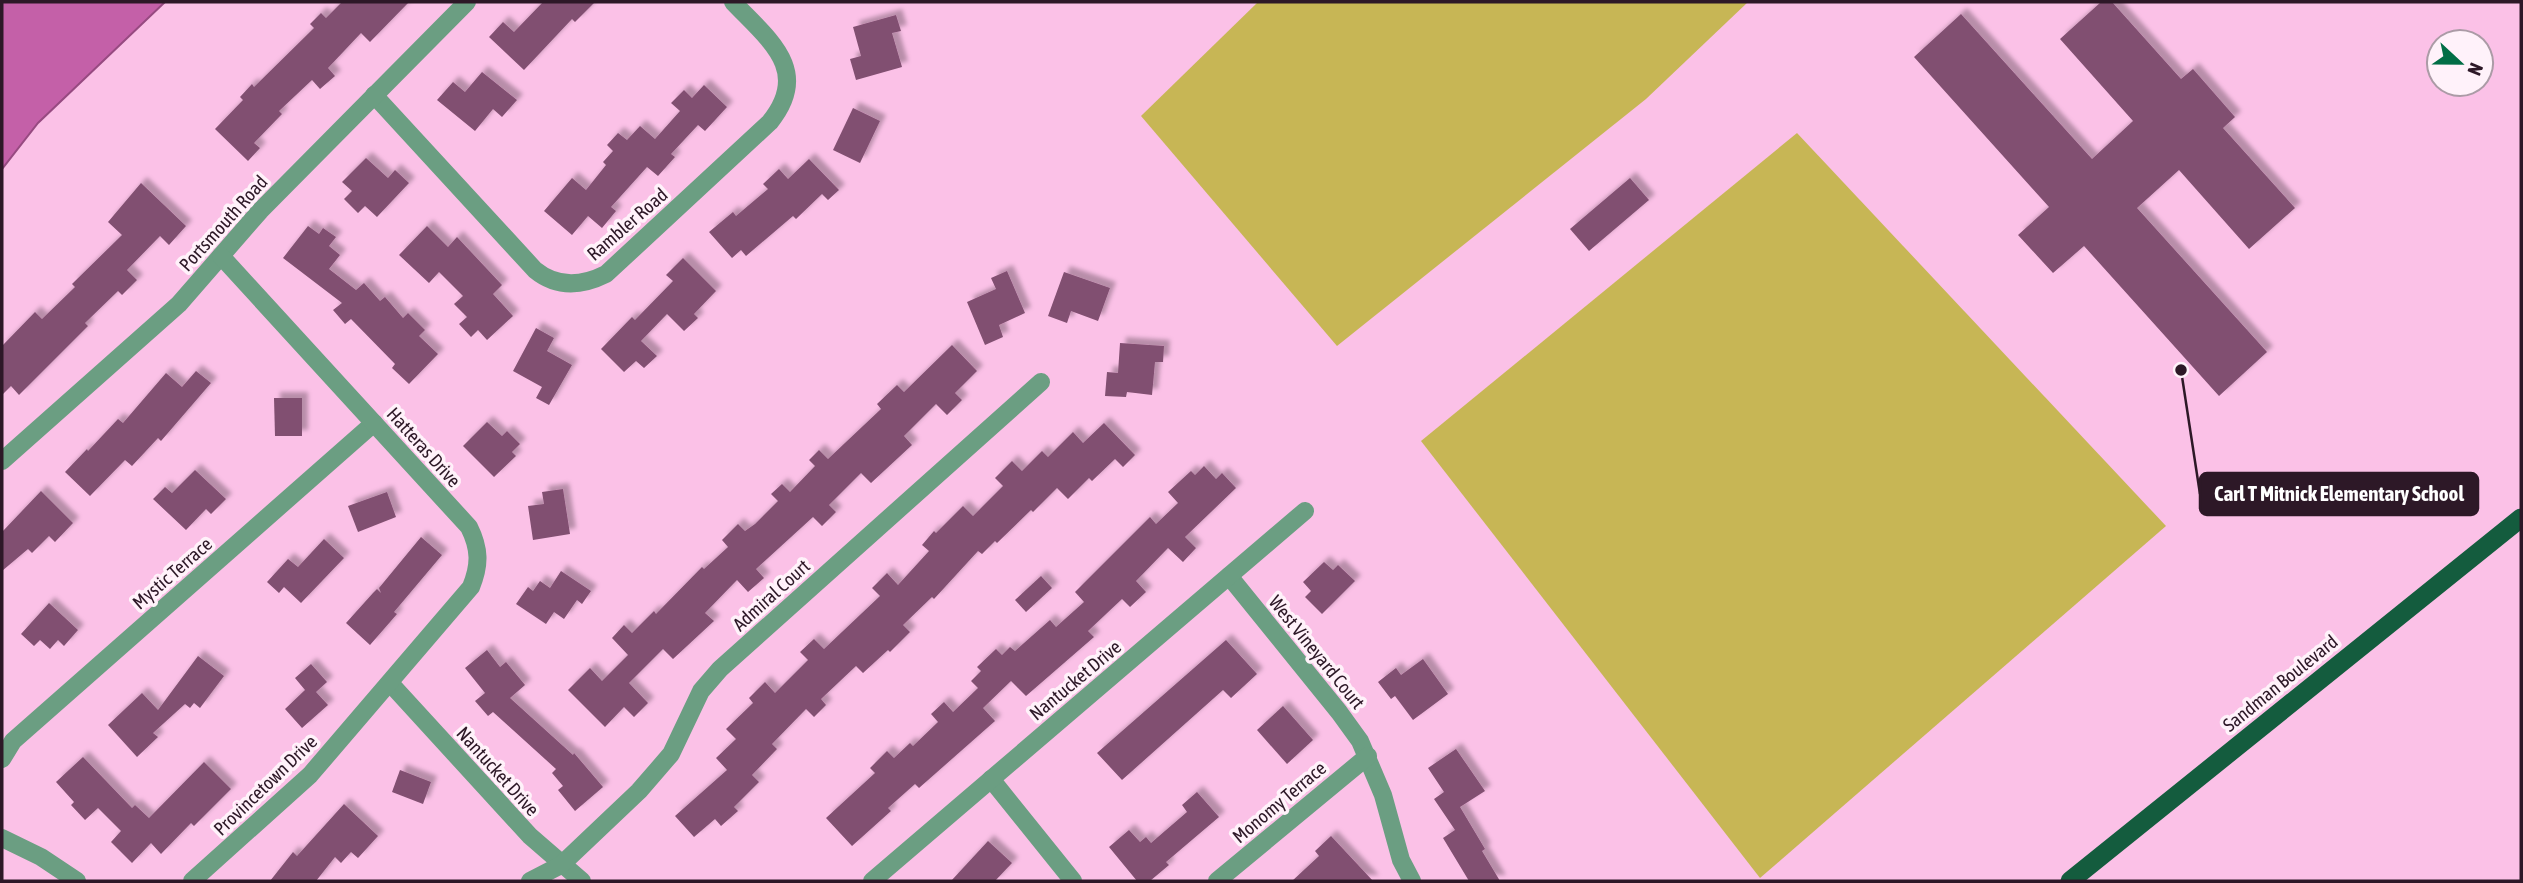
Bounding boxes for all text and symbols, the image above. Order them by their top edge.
north arrow [2425,28,2495,98]
text: N [2463,60,2488,79]
street label: Portsmouth Road [174,171,272,275]
street label: Rambler Road [582,183,672,265]
street label: Hatteras Drive [383,403,465,491]
callout: Carl T Mitnick Elementary School [2200,473,2478,515]
text: Carl T Mitnick Elementary School [2214,481,2464,505]
street label: Mystic Terrace [128,533,216,613]
street label: Admiral Court [728,555,814,635]
street label: West Vineyard Court [1265,591,1369,713]
street label: Sandman Boulevard [2218,630,2342,736]
street label: Nantucket Drive [1025,635,1125,725]
street label: Nantucket Drive [452,722,544,820]
street label: Provincetown Drive [209,730,321,840]
street label: Monomy Terrace [1228,757,1330,847]

